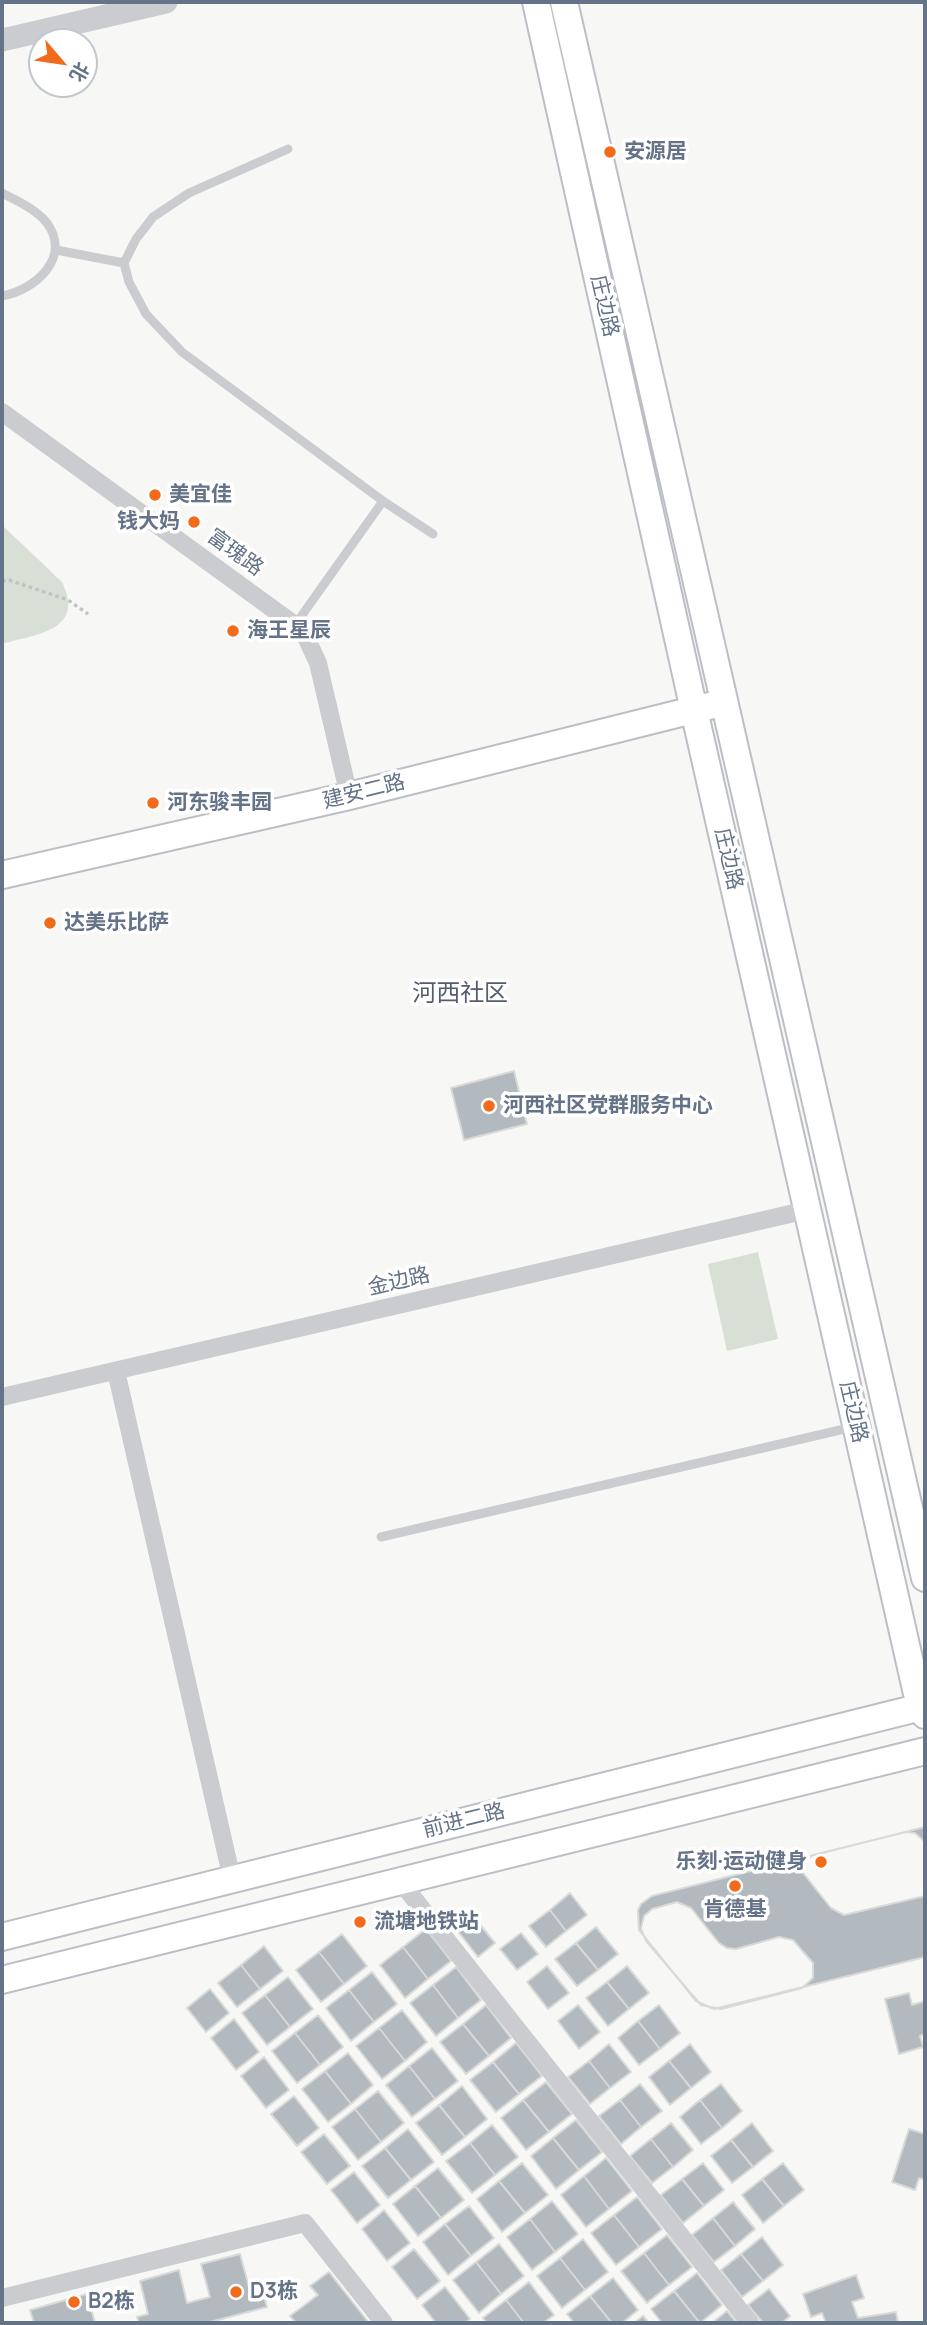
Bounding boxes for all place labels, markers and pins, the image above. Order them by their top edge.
place label: 安源居 [624,139,687,165]
marker: 安源居 [602,144,618,160]
place label: 美宜佳 [169,482,232,508]
marker: 美宜佳 [147,487,163,503]
place label: 钱大妈 [117,509,180,535]
marker: 钱大妈 [186,514,202,530]
place label: 海王星辰 [247,618,331,644]
marker: 海王星辰 [225,623,241,639]
place label: 河东骏丰园 [167,790,272,816]
marker: 河东骏丰园 [145,795,161,811]
place label: 达美乐比萨 [64,910,169,936]
marker: 达美乐比萨 [42,915,58,931]
place label: 河西社区党群服务中心 [503,1093,713,1119]
marker: 河西社区党群服务中心 [481,1098,497,1114]
place label: 乐刻·运动健身 [675,1849,807,1875]
marker: 乐刻·运动健身 [813,1854,829,1870]
marker: 肯德基 [727,1878,743,1894]
place label: 肯德基 [704,1897,766,1923]
place label: 流塘地铁站 [374,1909,479,1935]
marker: 流塘地铁站 [352,1914,368,1930]
place label: D3栋 [250,2279,298,2305]
marker: D3栋 [228,2284,244,2300]
place label: B2栋 [88,2289,135,2315]
marker: B2栋 [66,2294,82,2310]

